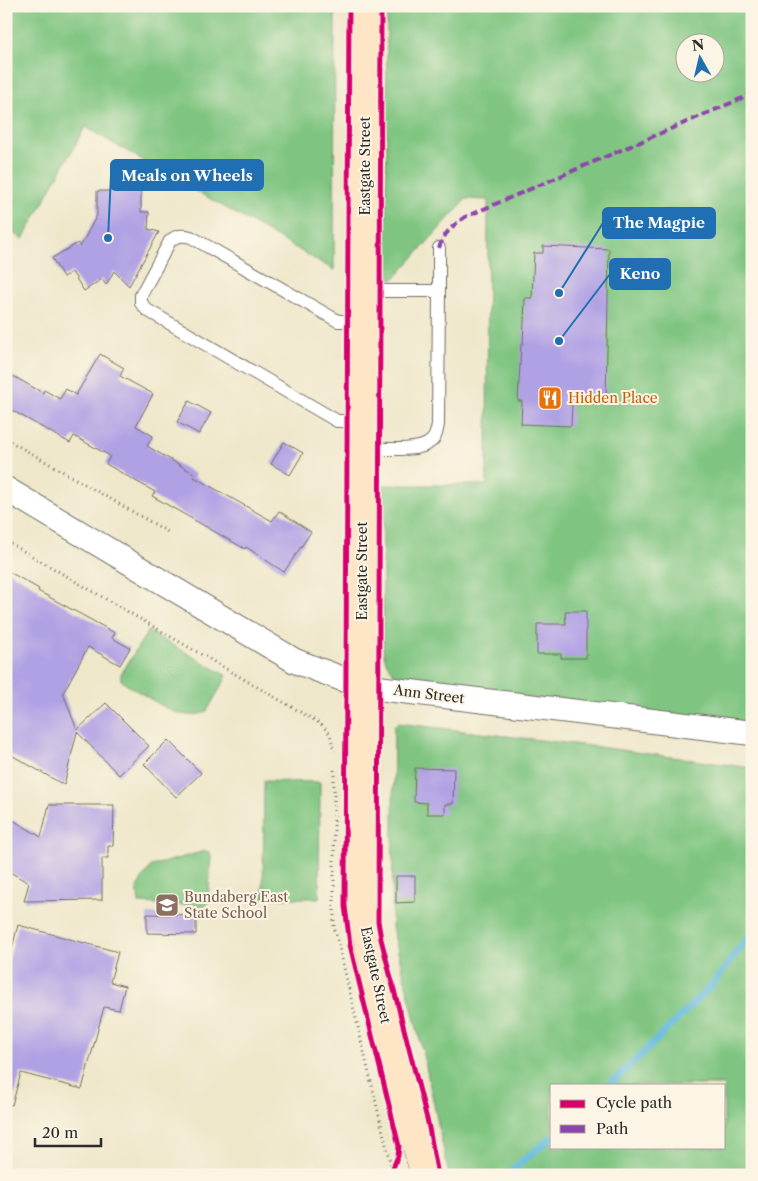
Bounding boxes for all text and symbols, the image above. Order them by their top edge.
north arrow [676,32,726,82]
text: N [691,35,705,55]
street label: Eastgate Street [356,116,374,215]
callout: Meals on Wheels [111,160,263,190]
text: Meals on Wheels [121,166,253,185]
callout: The Magpie [603,208,715,238]
text: The Magpie [613,213,705,232]
callout: Keno [610,259,670,289]
text: Keno [620,264,660,283]
restaurant icon: Hidden Place [537,385,563,411]
place label: Hidden Place [568,389,658,407]
street label: Eastgate Street [353,521,371,620]
street label: Ann Street [392,681,466,707]
place label: Bundaberg East State School [184,888,288,922]
school or university icon: Bundaberg East State School [154,892,180,918]
street label: Eastgate Street [357,925,395,1025]
legend [550,1084,726,1148]
text: Cycle path [596,1093,673,1112]
scale bar [35,1116,101,1148]
text: Path [596,1119,629,1138]
text: 20 m [42,1123,78,1142]

